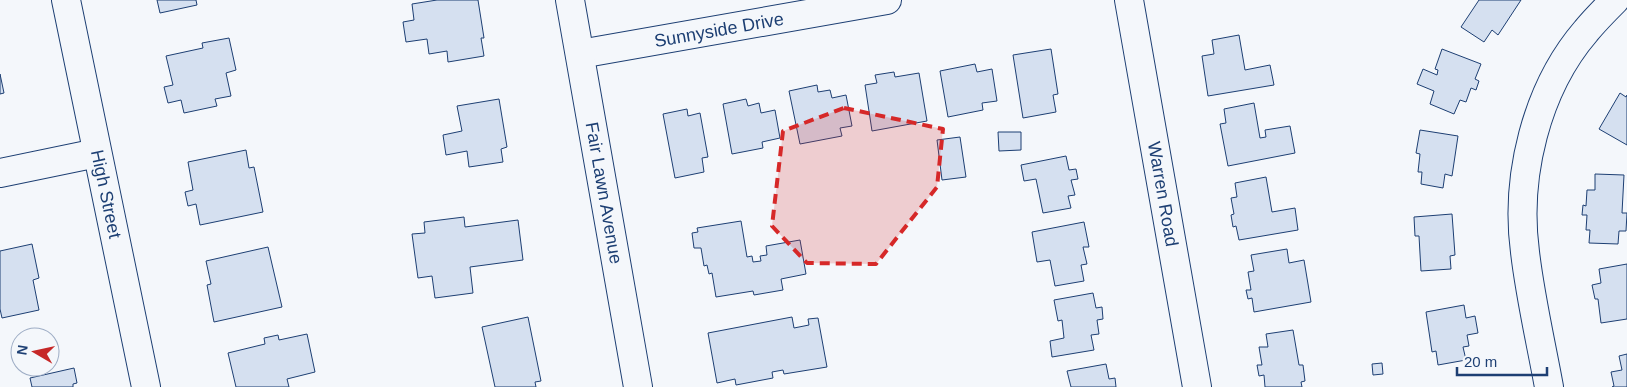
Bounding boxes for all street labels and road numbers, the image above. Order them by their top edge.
street label: Sunnyside Drive [653,9,785,51]
street label: Fair Lawn Avenue [582,120,626,266]
street label: Warren Road [1144,140,1182,248]
street label: High Street [87,148,125,240]

